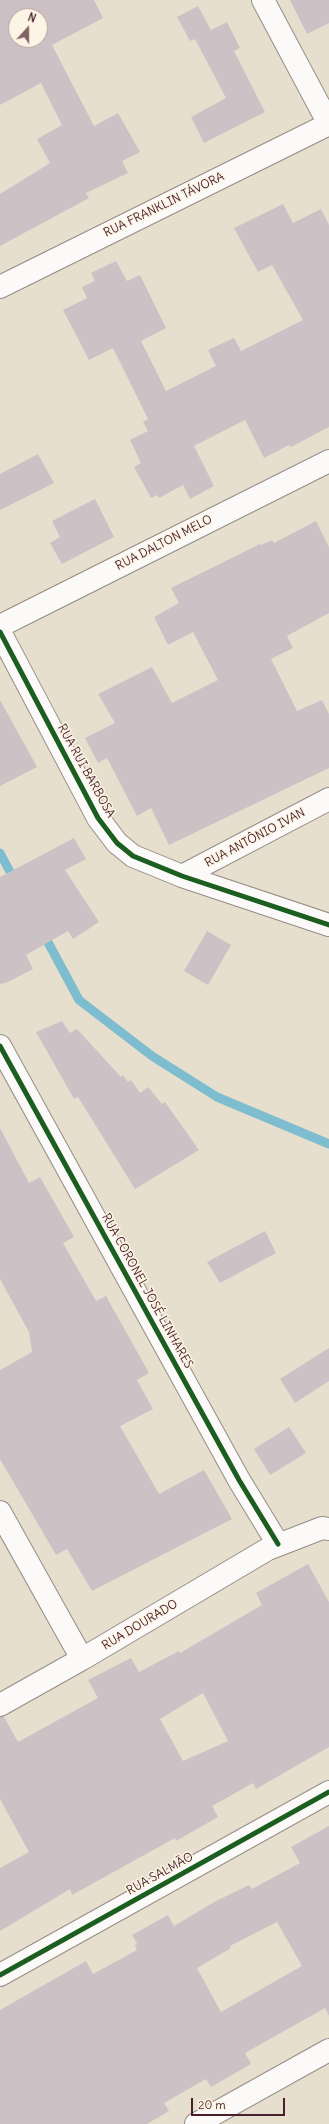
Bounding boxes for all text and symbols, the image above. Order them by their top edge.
north arrow [8,8,48,48]
text: N [26,10,38,26]
street label: RUA FRANKLIN TÁVORA [101,170,227,240]
street label: RUA DALTON MELO [113,512,215,574]
street label: RUA RUI BARBOSA [54,722,118,820]
street label: RUA ANTÔNIO IVAN [202,805,308,871]
street label: RUA CORONEL JOSÉ LINHARES [98,1211,196,1371]
street label: RUA DOURADO [100,1597,180,1653]
street label: RUA SALMÃO [124,1850,196,1898]
scale bar [193,2090,287,2116]
text: 20 m [198,2097,226,2112]

